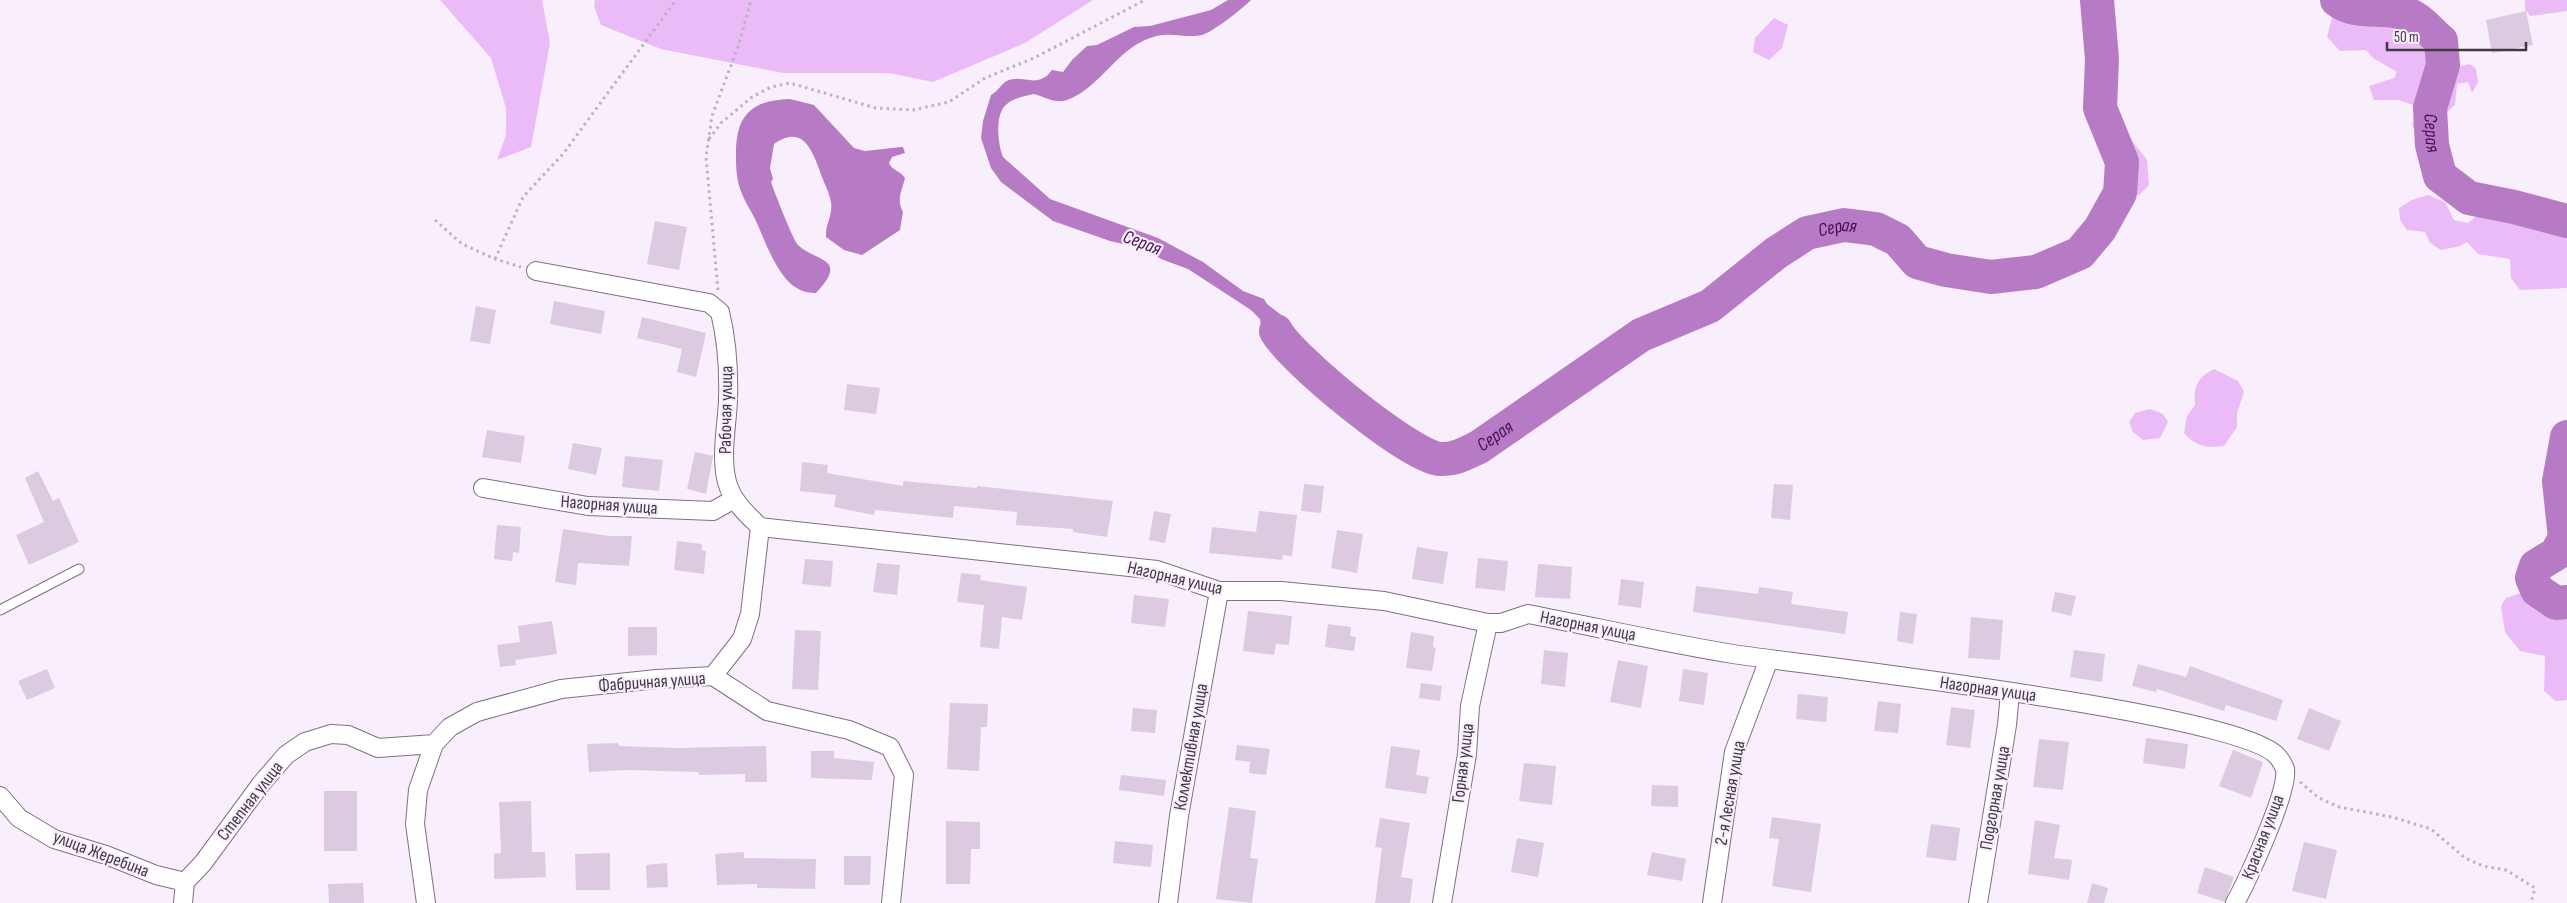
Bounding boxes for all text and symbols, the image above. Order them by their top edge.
scale bar [2387,20,2526,52]
text: 50 m [2394,28,2419,47]
water label: Серая [2419,113,2445,156]
water label: Серая [1816,213,1859,242]
water label: Серая [1120,225,1165,261]
street label: Рабочая улица [715,366,737,454]
water label: Серая [1472,415,1518,456]
street label: Нагорная улица [560,491,658,519]
street label: Нагорная улица [1125,557,1225,599]
street label: Нагорная улица [1538,606,1638,646]
street label: Фабричная улица [598,668,706,696]
street label: Нагорная улица [1938,672,2038,706]
street label: Коллективная улица [1170,682,1213,812]
street label: Горная улица [1448,722,1478,804]
street label: 2-я Лесная улица [1710,739,1750,847]
street label: Подгорная улица [1976,744,2014,852]
street label: Степная улица [213,757,287,845]
street label: Красная улица [2237,792,2289,882]
street label: улица Жеребина [50,826,152,882]

